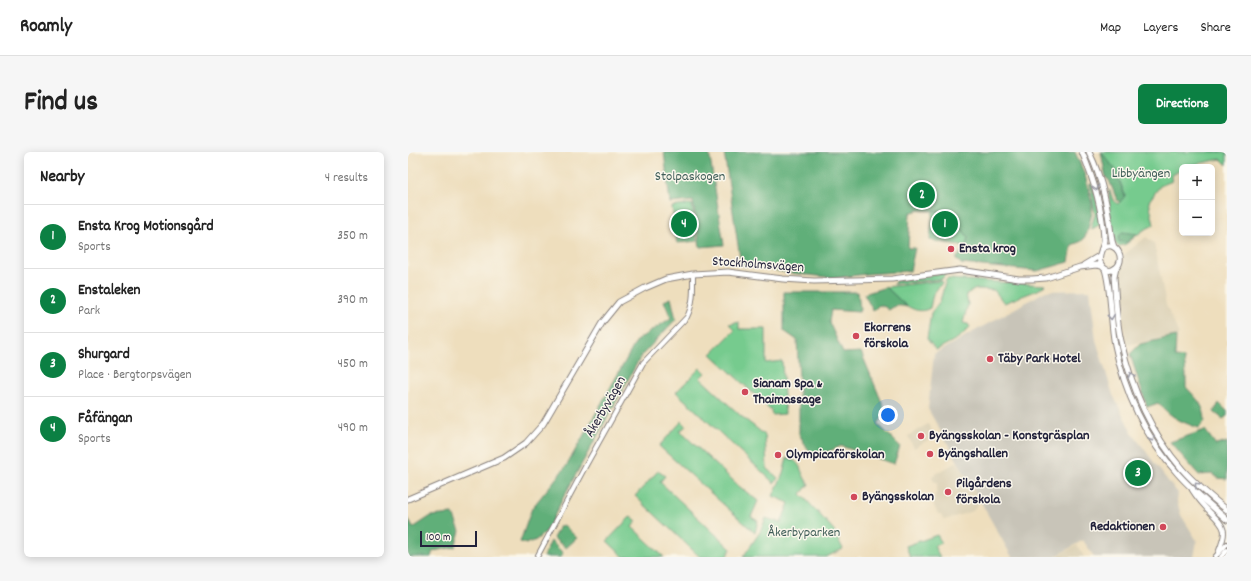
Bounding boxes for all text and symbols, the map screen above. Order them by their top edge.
text: Roamly [20,14,72,41]
text: Map [1100,18,1121,38]
text: Layers [1143,18,1178,38]
text: Share [1200,18,1231,38]
text: Find us [24,84,98,124]
button: Directions [1138,84,1227,124]
park label: Libbyängen [1112,164,1170,184]
map controls [1179,164,1215,236]
button: + [1179,164,1215,200]
text: Nearby [40,166,84,190]
park label: Stolpaskogen [655,167,725,187]
text: 4 results [325,169,368,188]
pin: 2 [909,180,935,210]
one-way arrow [1091,185,1100,192]
button: − [1179,200,1215,236]
pin: 4 [671,209,697,239]
pin: 1 [932,209,958,239]
text: Ensta Krog Motionsgård [78,216,214,238]
text: 1 [52,227,54,246]
text: 350 m [337,227,368,246]
text: Sports [78,238,111,257]
place label: Ensta krog [959,239,1016,259]
marker: Ensta krog [946,244,956,254]
street label: Stockholmsvägen [711,252,805,278]
text: Enstaleken [78,280,140,302]
text: 2 [50,291,56,310]
text: 390 m [337,291,368,310]
text: Park [78,302,100,321]
one-way arrow [1106,314,1115,320]
place label: Ekorrens förskola [863,318,911,354]
marker: Ekorrens förskola [851,331,861,341]
text: Shurgard [78,344,130,366]
place label: Täby Park Hotel [998,349,1081,369]
marker: Täby Park Hotel [985,354,995,364]
text: 3 [50,355,56,374]
text: 450 m [338,355,368,374]
text: Place · Bergtorpsvägen [78,366,192,385]
one-way arrow [1127,372,1136,379]
street label: Åkerbyvägen [580,373,632,441]
place label: Sianam Spa & Thaimassage [753,374,823,410]
marker: Sianam Spa & Thaimassage [740,387,750,397]
your location [878,405,898,425]
text: Fåfängan [78,408,132,430]
text: 4 [50,419,56,438]
text: 490 m [338,419,368,438]
place label: Byängsskolan - Konstgräsplan [929,426,1090,446]
text: Sports [78,430,111,449]
marker: Byängsskolan - Konstgräsplan [916,431,926,441]
one-way arrow [1148,435,1155,442]
place label: Byängshallen [938,444,1009,464]
place label: Olympicaförskolan [786,445,885,465]
marker: Byängshallen [925,449,935,459]
marker: Olympicaförskolan [773,450,783,460]
pin: 3 [1125,458,1151,488]
place label: Pilgårdens förskola [955,474,1012,510]
one-way arrow [1194,482,1202,490]
place label: Byängsskolan [862,487,935,507]
marker: Pilgårdens förskola [943,487,953,497]
marker: Byängsskolan [849,492,859,502]
place label: Redaktionen [1090,517,1156,537]
marker: Redaktionen [1158,522,1168,532]
park label: Åkerbyparken [768,523,840,543]
scale bar [420,529,477,548]
text: 100 m [426,530,450,546]

